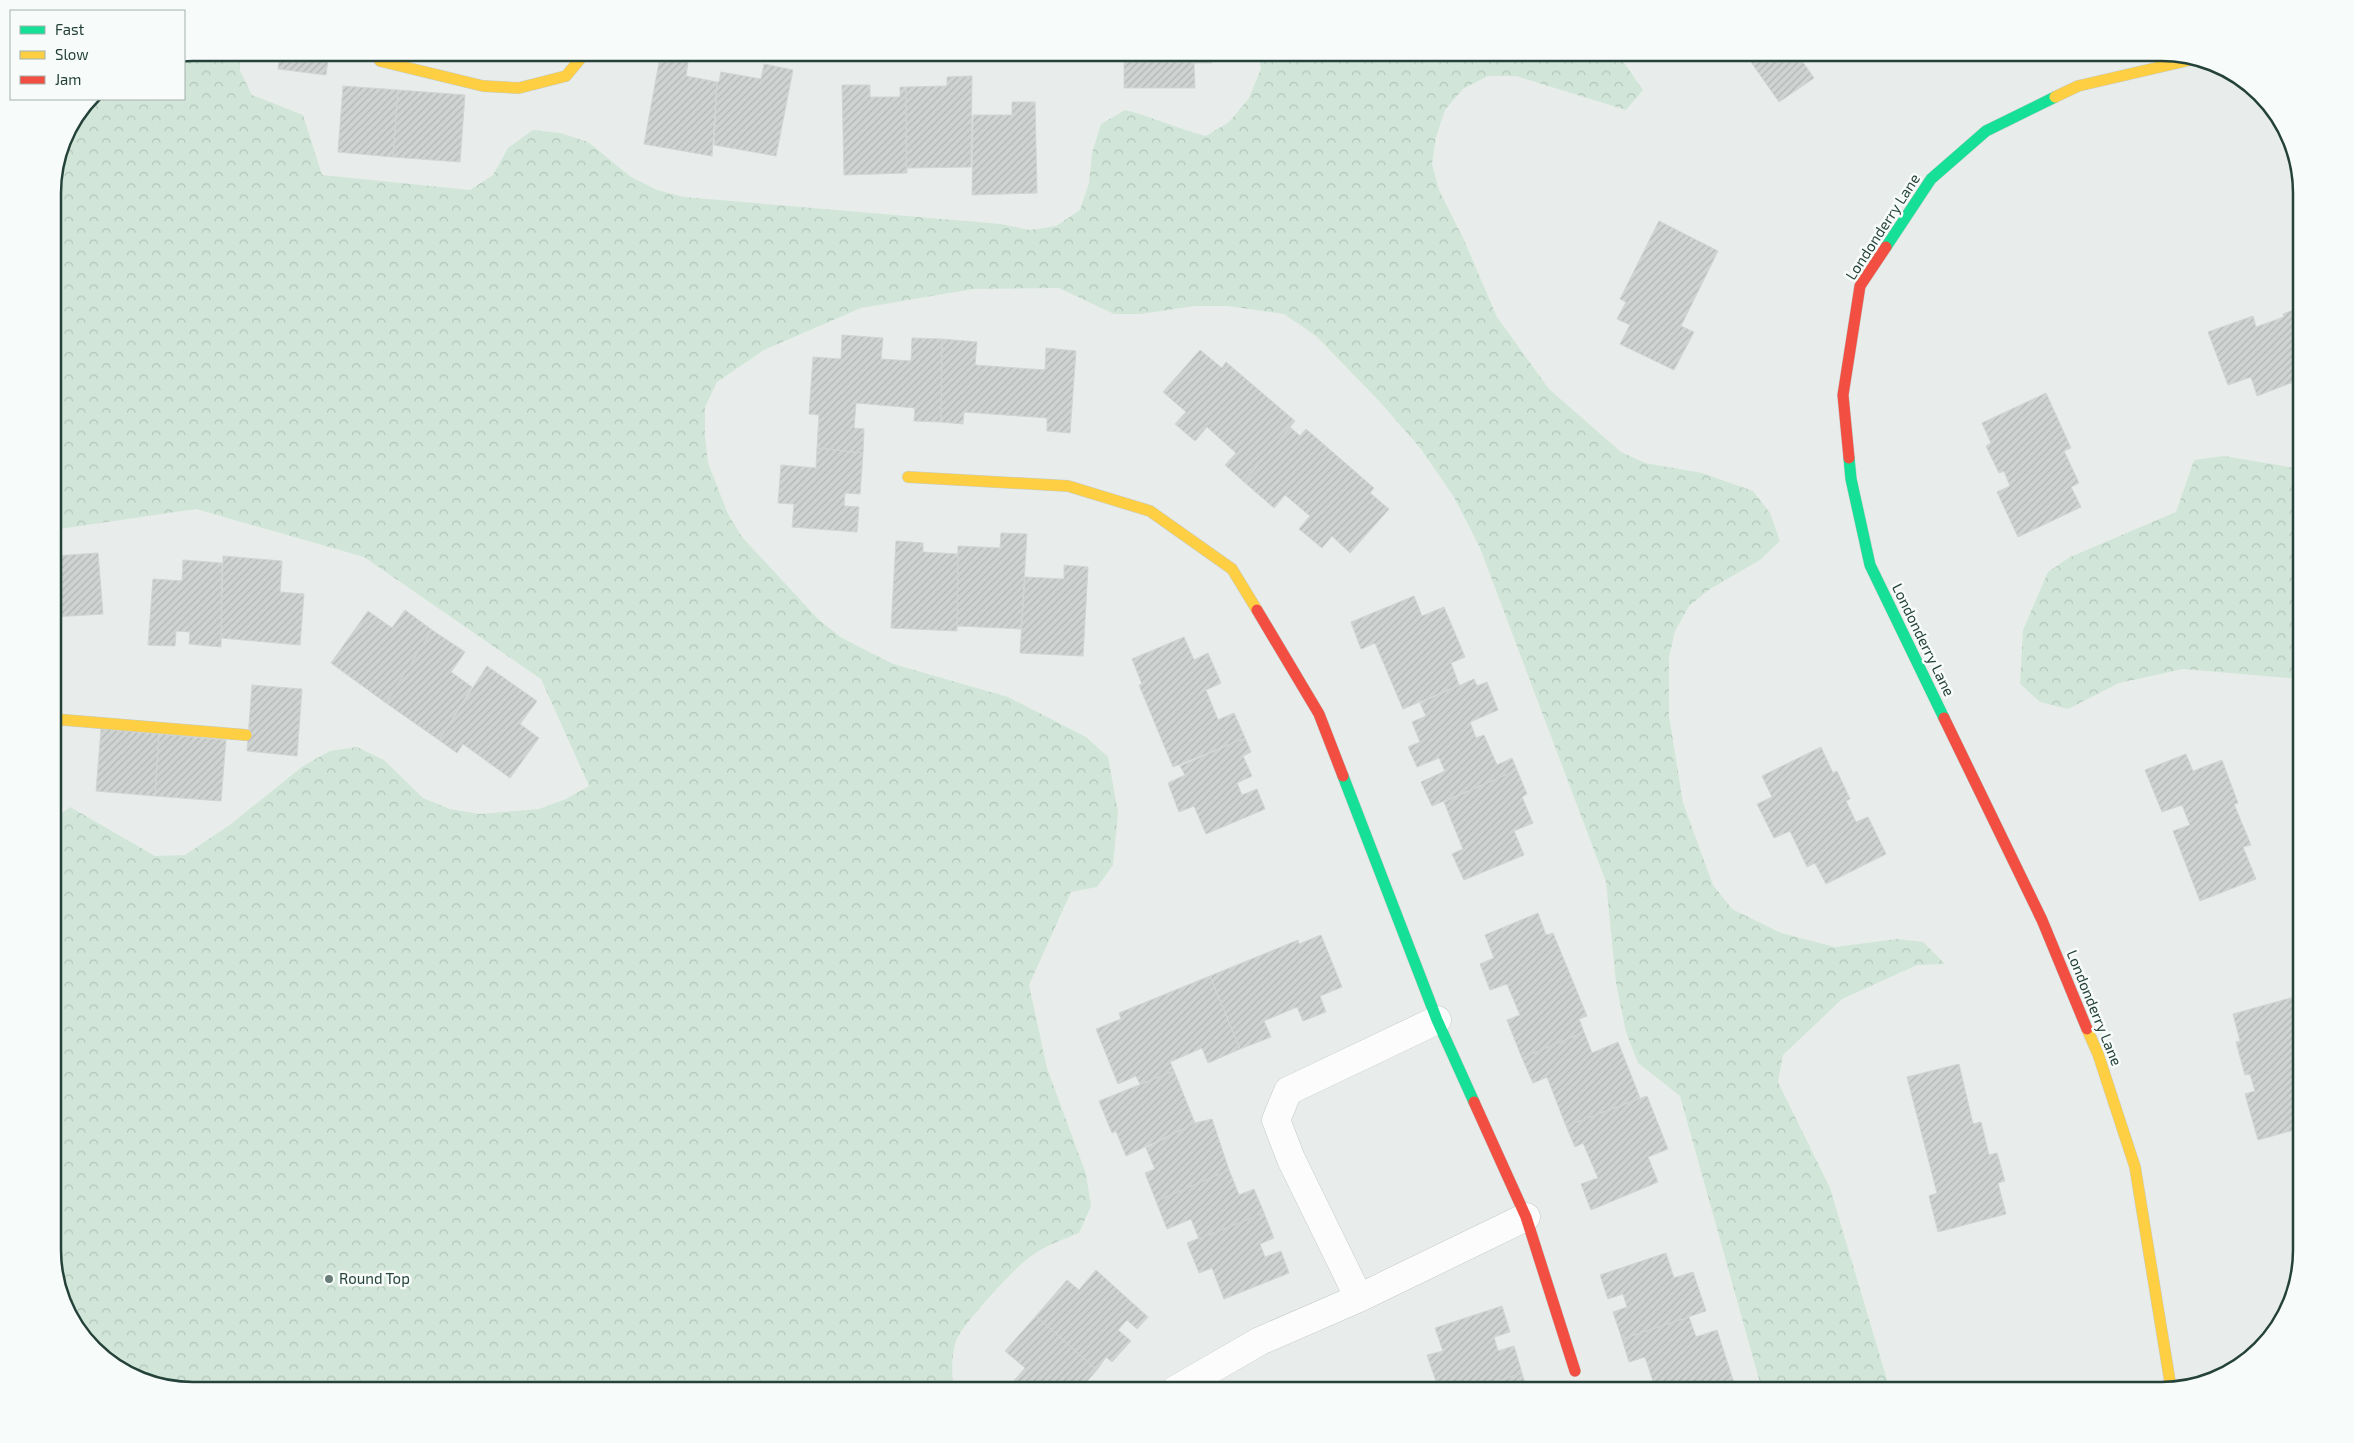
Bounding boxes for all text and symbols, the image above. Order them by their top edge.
legend [10,10,185,100]
text: Fast [55,20,85,38]
text: Slow [55,45,89,63]
text: Jam [55,70,81,88]
street label: Londonderry Lane [1841,170,1923,283]
street label: Londonderry Lane [1889,580,1959,699]
street label: Londonderry Lane [2064,947,2126,1068]
place label: Round Top [339,1269,410,1287]
marker: Round Top [323,1273,335,1285]

